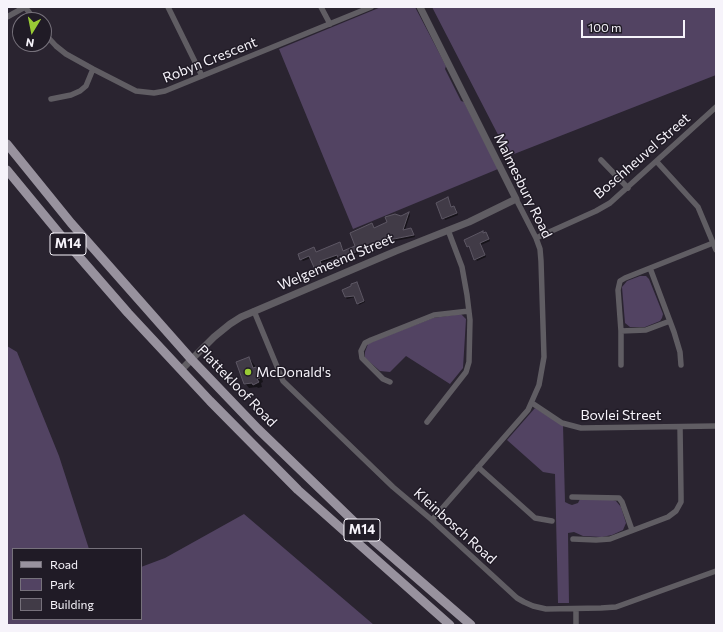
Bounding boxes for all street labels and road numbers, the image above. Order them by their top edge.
street label: Robyn Crescent [160,33,260,87]
street label: Boschheuvel Street [590,110,694,202]
street label: Malmesbury Road [490,131,556,241]
street label: Welgemeend Street [275,230,397,294]
road number: M14 [50,233,86,255]
street label: Plattekloof Road [194,342,280,430]
street label: Bovlei Street [580,407,662,423]
street label: Kleinbosch Road [410,485,500,567]
road number: M14 [344,519,380,541]

